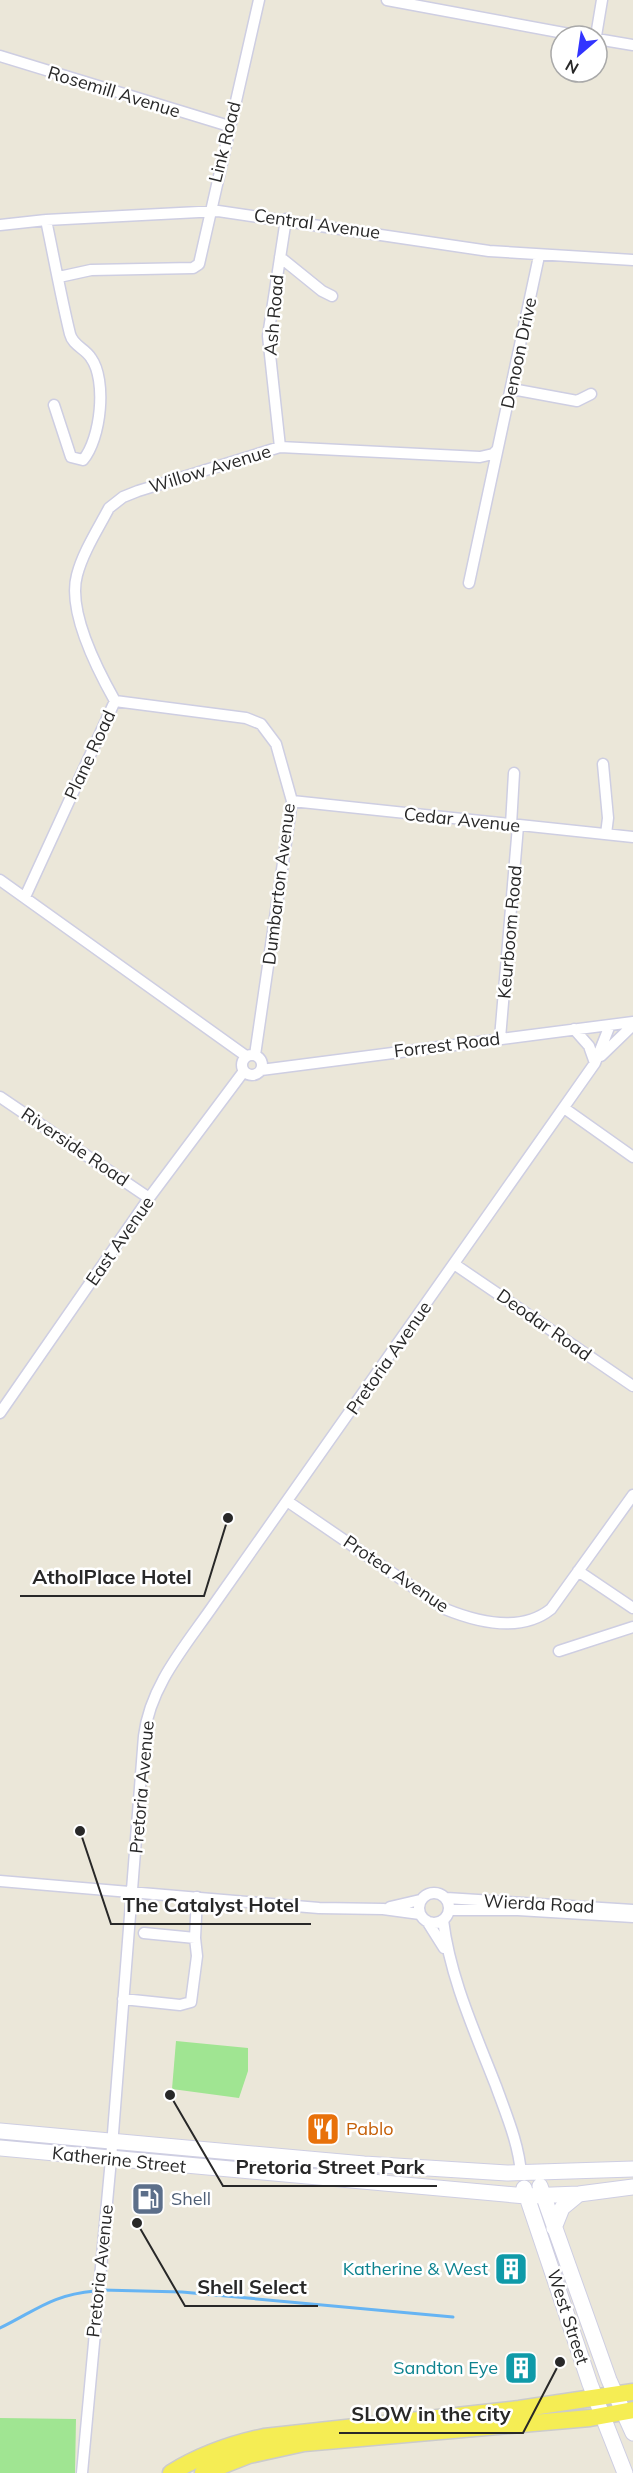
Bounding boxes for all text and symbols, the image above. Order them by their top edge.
north arrow [549,24,609,84]
text: N [562,55,582,79]
street label: Rosemill Avenue [45,60,183,123]
street label: Link Road [203,99,246,185]
street label: Central Avenue [252,203,382,244]
street label: Ash Road [258,273,289,357]
street label: Denoon Drive [496,295,542,411]
street label: Willow Avenue [146,439,273,498]
street label: Plane Road [59,706,120,803]
street label: Dumbarton Avenue [257,802,300,966]
street label: Cedar Avenue [403,802,521,837]
street label: Keurboom Road [492,864,527,1000]
street label: Forrest Road [393,1027,501,1062]
street label: Riverside Road [17,1102,134,1191]
street label: East Avenue [80,1192,159,1290]
street label: Deodar Road [492,1283,596,1366]
street label: Pretoria Avenue [341,1297,436,1419]
street label: Protea Avenue [339,1530,453,1617]
callout: AtholPlace Hotel [20,1558,204,1596]
text: AtholPlace Hotel [32,1564,192,1589]
street label: Pretoria Avenue [124,1720,159,1854]
callout: The Catalyst Hotel [111,1886,311,1924]
street label: Wierda Road [483,1889,595,1918]
text: The Catalyst Hotel [123,1892,299,1917]
restaurant icon: Pablo [305,2111,341,2147]
place label: Pablo [346,2117,393,2140]
street label: Katherine Street [51,2141,187,2178]
callout: Pretoria Street Park [223,2148,437,2186]
text: Pretoria Street Park [235,2154,426,2179]
fuel station icon: Shell [130,2181,166,2217]
place label: Shell [171,2187,211,2210]
street label: Pretoria Avenue [81,2203,118,2338]
building icon: Katherine & West [493,2251,529,2287]
place label: Katherine & West [343,2257,488,2280]
street label: West Street [542,2267,595,2367]
callout: Shell Select [185,2268,318,2306]
text: Shell Select [197,2274,307,2299]
building icon: Sandton Eye [503,2350,539,2386]
place label: Sandton Eye [393,2356,498,2379]
callout: SLOW in the city [339,2395,523,2433]
text: SLOW in the city [351,2401,511,2426]

